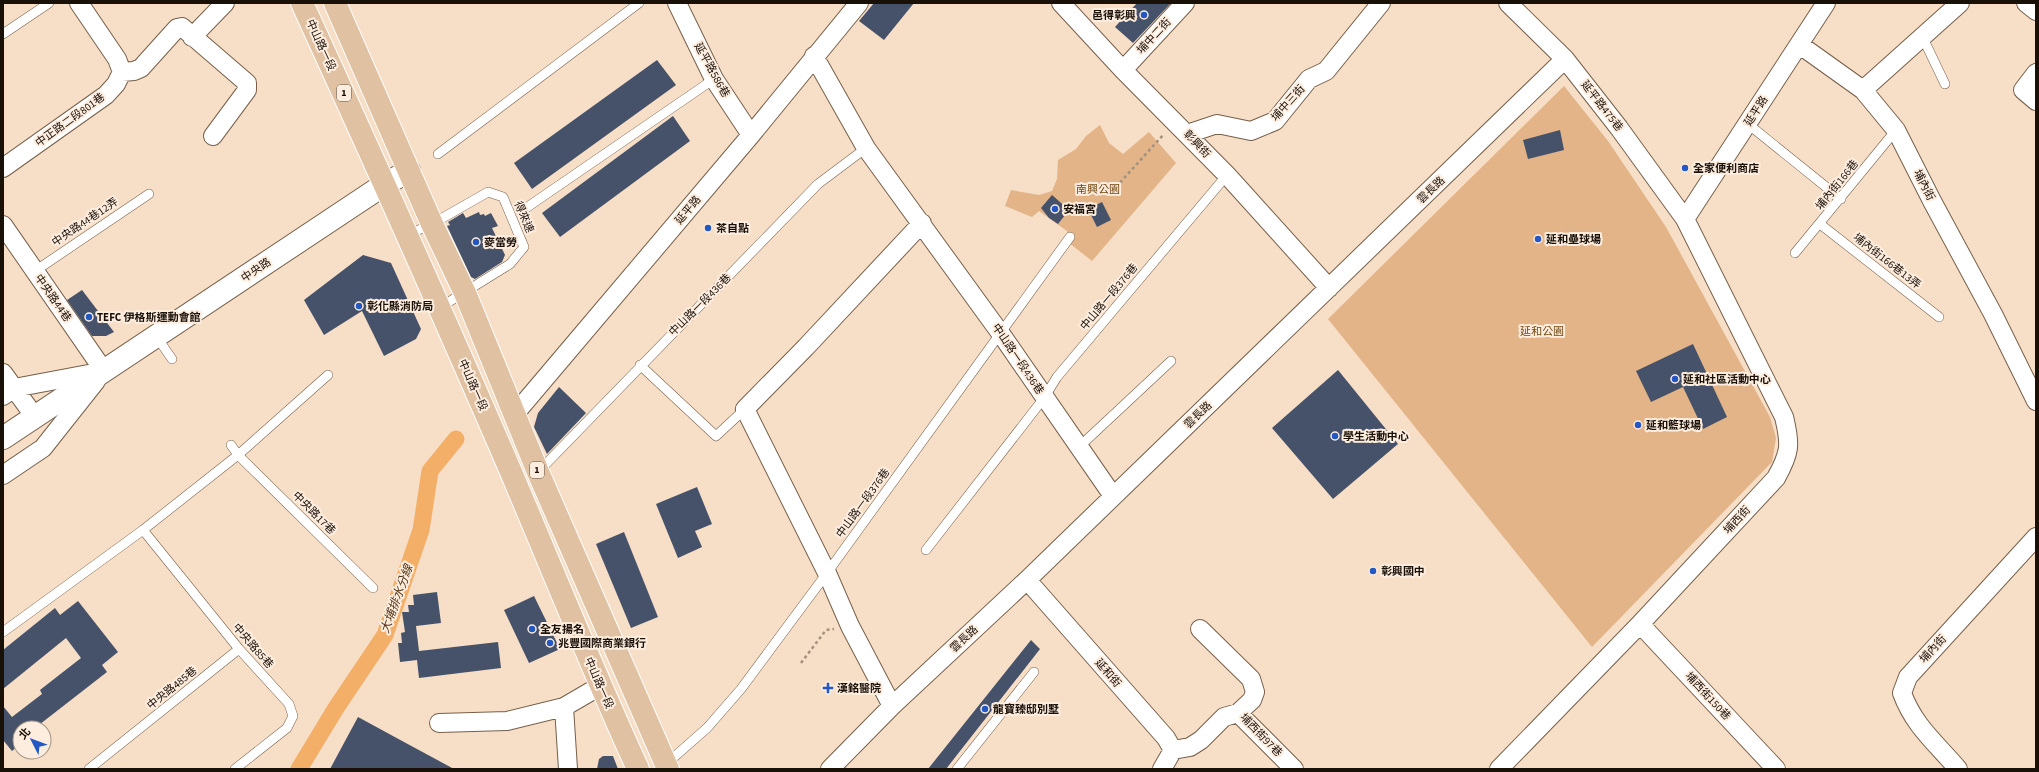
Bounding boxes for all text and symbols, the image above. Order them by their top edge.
place label: 邑得彰興 [1092,8,1136,23]
marker: 邑得彰興 [1139,10,1149,20]
street label: 埔中二街 [1134,15,1174,57]
street label: 中山路一段 [303,17,339,73]
street label: 延平路586巷 [691,40,733,100]
street label: 延平路475巷 [1577,78,1627,134]
street label: 埔中三街 [1268,82,1308,124]
road number: 1 [337,85,351,101]
street label: 中正路二段801巷 [32,90,108,150]
street label: 延平路 [1741,93,1771,129]
street label: 彰興街 [1180,127,1214,161]
street label: 埔內街166巷 [1812,157,1862,213]
place label: 全家便利商店 [1693,161,1759,176]
marker: 全家便利商店 [1680,163,1690,173]
street label: 埔內街 [1910,167,1938,203]
street label: 雲長路 [1414,173,1448,207]
park label: 南興公園 [1076,182,1120,197]
street label: 延平路 [672,193,704,227]
street label: 中央路44巷12弄 [49,194,121,250]
street label: 得來速 [511,199,537,235]
place label: 安福宮 [1063,202,1096,217]
marker: 安福宮 [1050,204,1060,214]
place label: 茶自點 [716,221,749,236]
marker: 茶自點 [703,223,713,233]
street label: 埔內街166巷13弄 [1850,230,1924,292]
place label: 延和壘球場 [1546,232,1601,247]
marker: 延和壘球場 [1533,234,1543,244]
place label: 麥當勞 [484,235,517,250]
marker: 麥當勞 [471,237,481,247]
street label: 中央路 [238,255,274,285]
street label: 中山路一段376巷 [1077,261,1141,333]
street label: 中央路44巷 [31,271,75,325]
street label: 中山路一段436巷 [666,271,734,339]
place label: 彰化縣消防局 [367,299,433,314]
marker: 彰化縣消防局 [354,301,364,311]
place label: TEFC 伊格斯運動會館 [97,310,200,325]
marker: TEFC 伊格斯運動會館 [84,312,94,322]
street label: 中山路一段436巷 [989,321,1047,397]
park label: 延和公園 [1520,324,1564,339]
street label: 中山路一段 [455,357,491,413]
place label: 延和社區活動中心 [1683,372,1771,387]
marker: 延和社區活動中心 [1670,374,1680,384]
street label: 雲長路 [1181,398,1215,432]
place label: 延和籃球場 [1646,418,1701,433]
marker: 延和籃球場 [1633,420,1643,430]
place label: 學生活動中心 [1343,429,1409,444]
marker: 學生活動中心 [1330,431,1340,441]
road number: 1 [530,462,544,478]
street label: 中山路一段376巷 [833,465,893,541]
street label: 中央路17巷 [289,488,339,538]
street label: 埔西街 [1720,503,1754,537]
water label: 大埔排水分線 [377,560,418,636]
place label: 彰興國中 [1381,564,1425,579]
marker: 彰興國中 [1368,566,1378,576]
street label: 中央路85巷 [229,620,277,672]
place label: 全友揚名 [540,622,584,637]
street label: 雲長路 [947,622,981,656]
marker: 全友揚名 [527,624,537,634]
street label: 埔內街 [1916,632,1950,666]
place label: 兆豐國際商業銀行 [558,636,646,651]
marker: 兆豐國際商業銀行 [545,638,555,648]
street label: 中山路一段 [581,655,617,711]
street label: 延和街 [1092,656,1124,690]
street label: 中央路485巷 [144,663,200,713]
street label: 埔西街150巷 [1682,669,1734,723]
place label: 漢銘醫院 [837,681,881,696]
marker: 漢銘醫院 [822,682,834,694]
place label: 龍寶臻邸別墅 [993,702,1059,717]
marker: 龍寶臻邸別墅 [980,704,990,714]
street label: 埔西街97巷 [1237,710,1285,760]
north arrow [12,720,52,760]
text: 北 [16,725,34,743]

